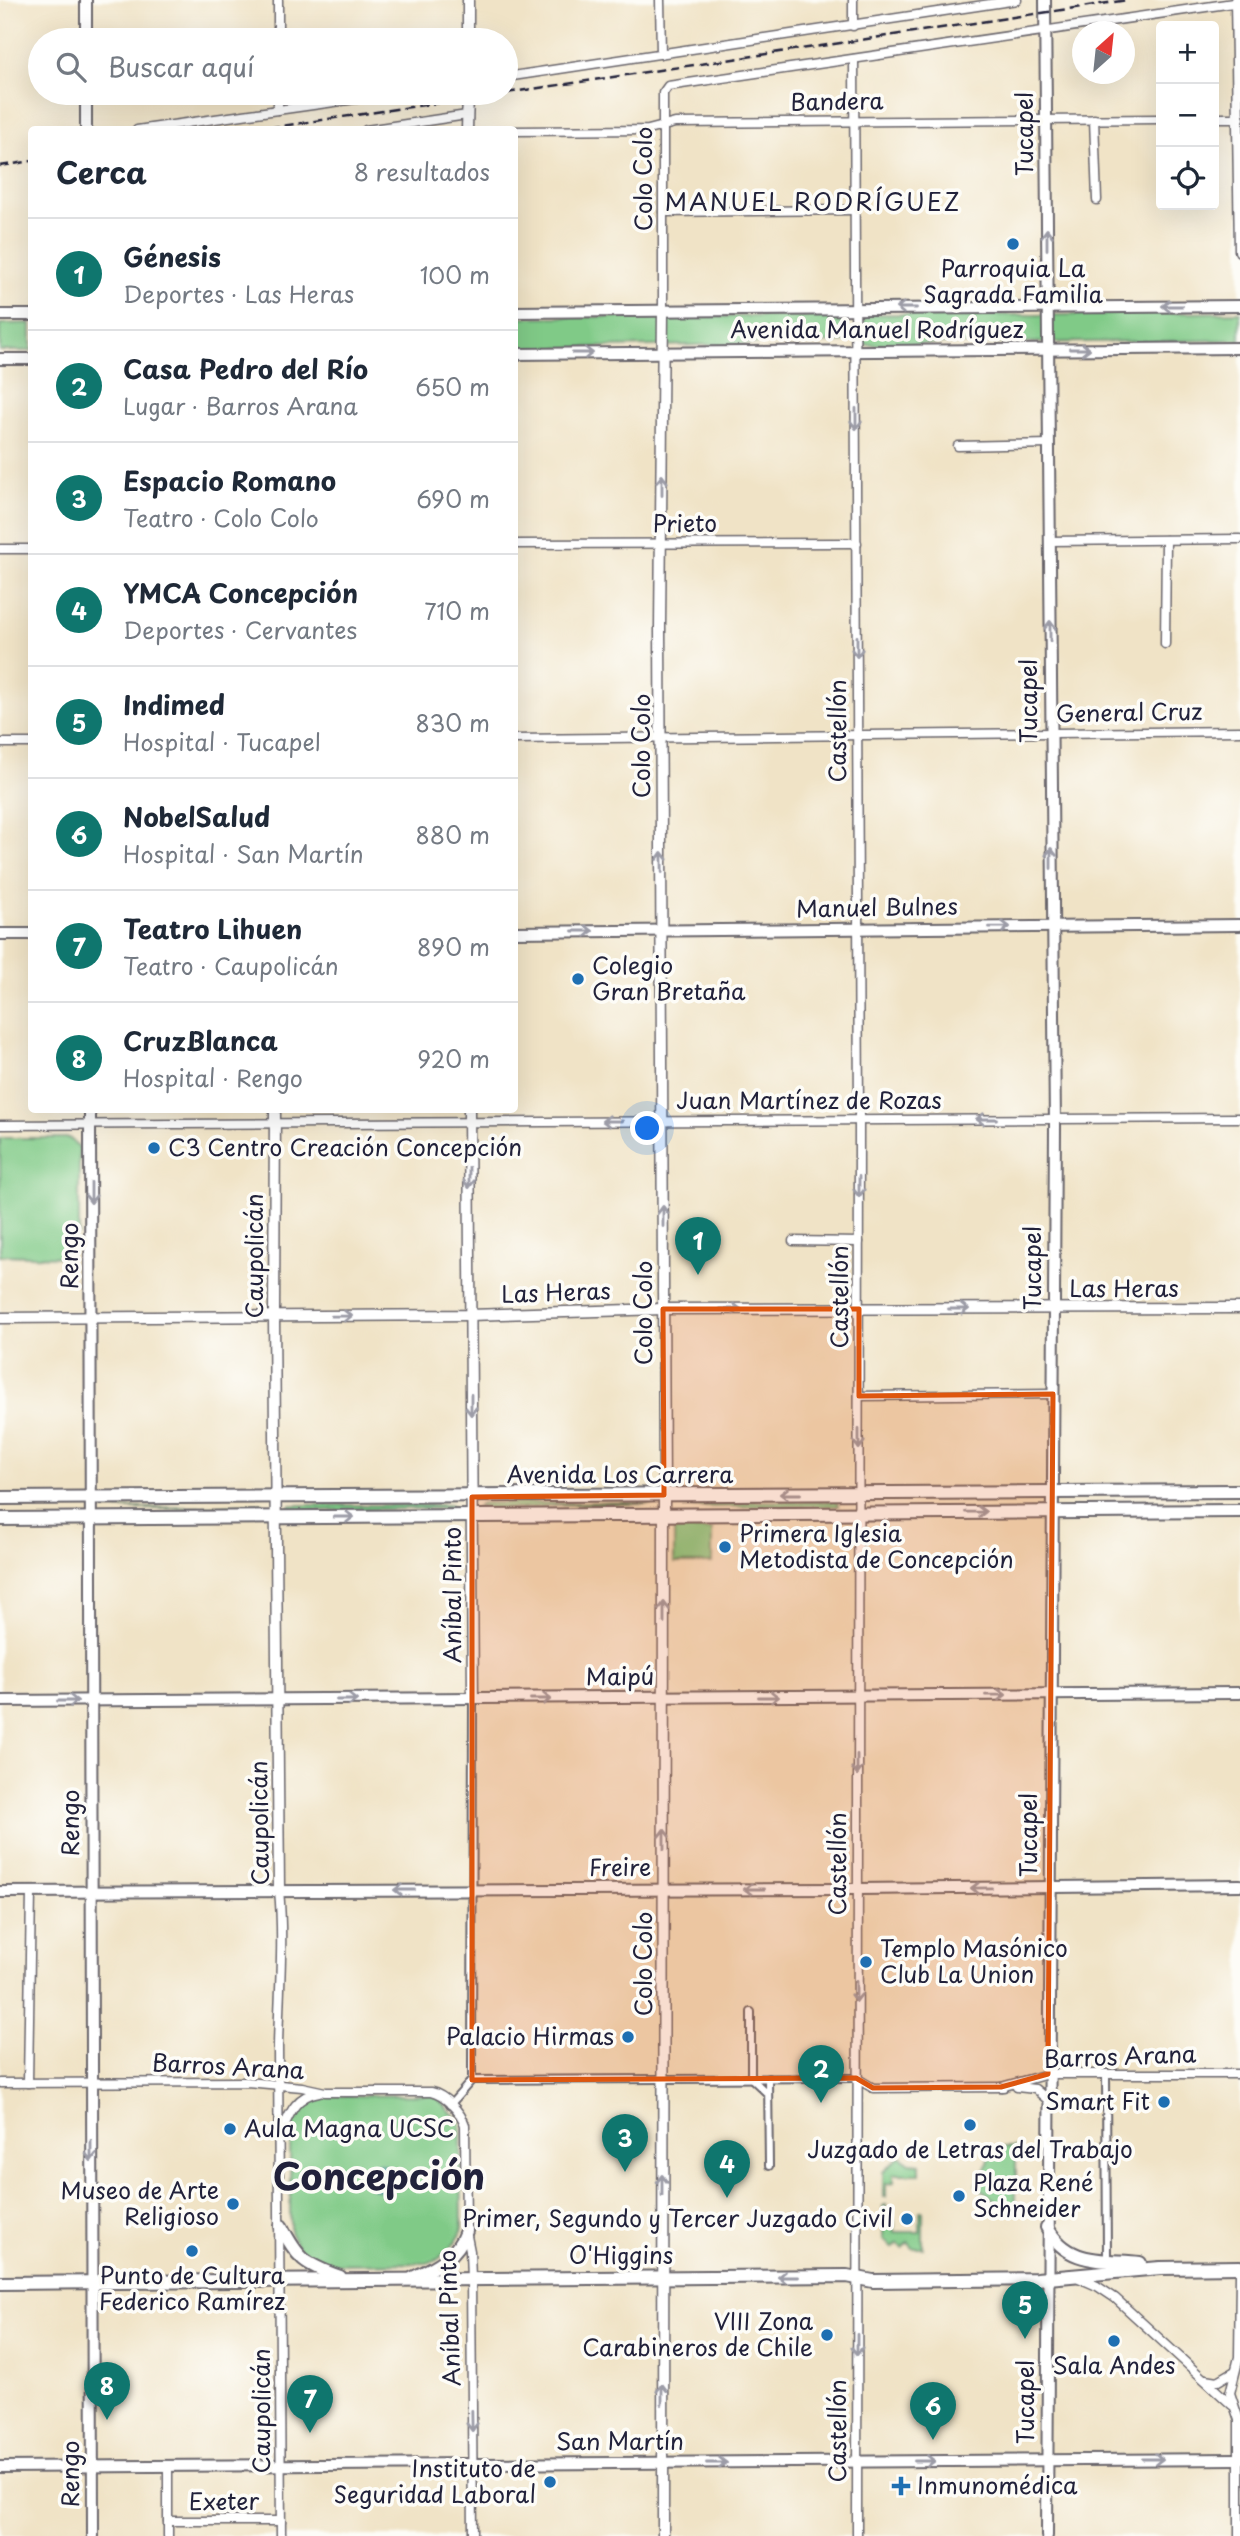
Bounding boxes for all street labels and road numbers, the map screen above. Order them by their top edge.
street label: Bandera [790,82,884,119]
street label: Tucapel [1006,92,1041,176]
street label: Colo Colo [625,127,660,231]
street label: Avenida Manuel Rodríguez [730,311,1024,346]
street label: Prieto [653,505,717,540]
street label: Tucapel [1010,659,1045,743]
street label: Castellón [819,679,854,783]
street label: General Cruz [1055,693,1203,730]
street label: Colo Colo [623,694,658,798]
street label: Manuel Bulnes [796,888,958,925]
street label: Juan Martínez de Rozas [676,1082,942,1117]
street label: Caupolicán [236,1194,271,1318]
street label: Rengo [51,1223,86,1289]
street label: Tucapel [1014,1226,1049,1310]
street label: Castellón [821,1245,856,1349]
street label: Colo Colo [625,1261,660,1365]
street label: Las Heras [1069,1270,1179,1305]
street label: Las Heras [501,1272,611,1311]
street label: Avenida Los Carrera [507,1456,733,1491]
street label: Aníbal Pinto [434,1527,469,1663]
street label: Maipú [586,1658,654,1693]
street label: Caupolicán [240,1760,277,1886]
street label: Rengo [52,1790,87,1856]
street label: Tucapel [1010,1793,1045,1877]
street label: Castellón [819,1812,854,1916]
street label: Freire [589,1849,651,1884]
street label: Colo Colo [625,1912,660,2016]
street label: Barros Arana [1043,2035,1197,2076]
street label: Barros Arana [151,2044,306,2087]
street label: O'Higgins [569,2237,673,2272]
street label: Aníbal Pinto [429,2249,468,2387]
street label: Caupolicán [243,2349,278,2473]
street label: Tucapel [1007,2360,1042,2444]
street label: Castellón [819,2379,854,2483]
street label: San Martín [556,2423,684,2458]
street label: Rengo [52,2441,87,2507]
street label: Exeter [189,2483,260,2518]

